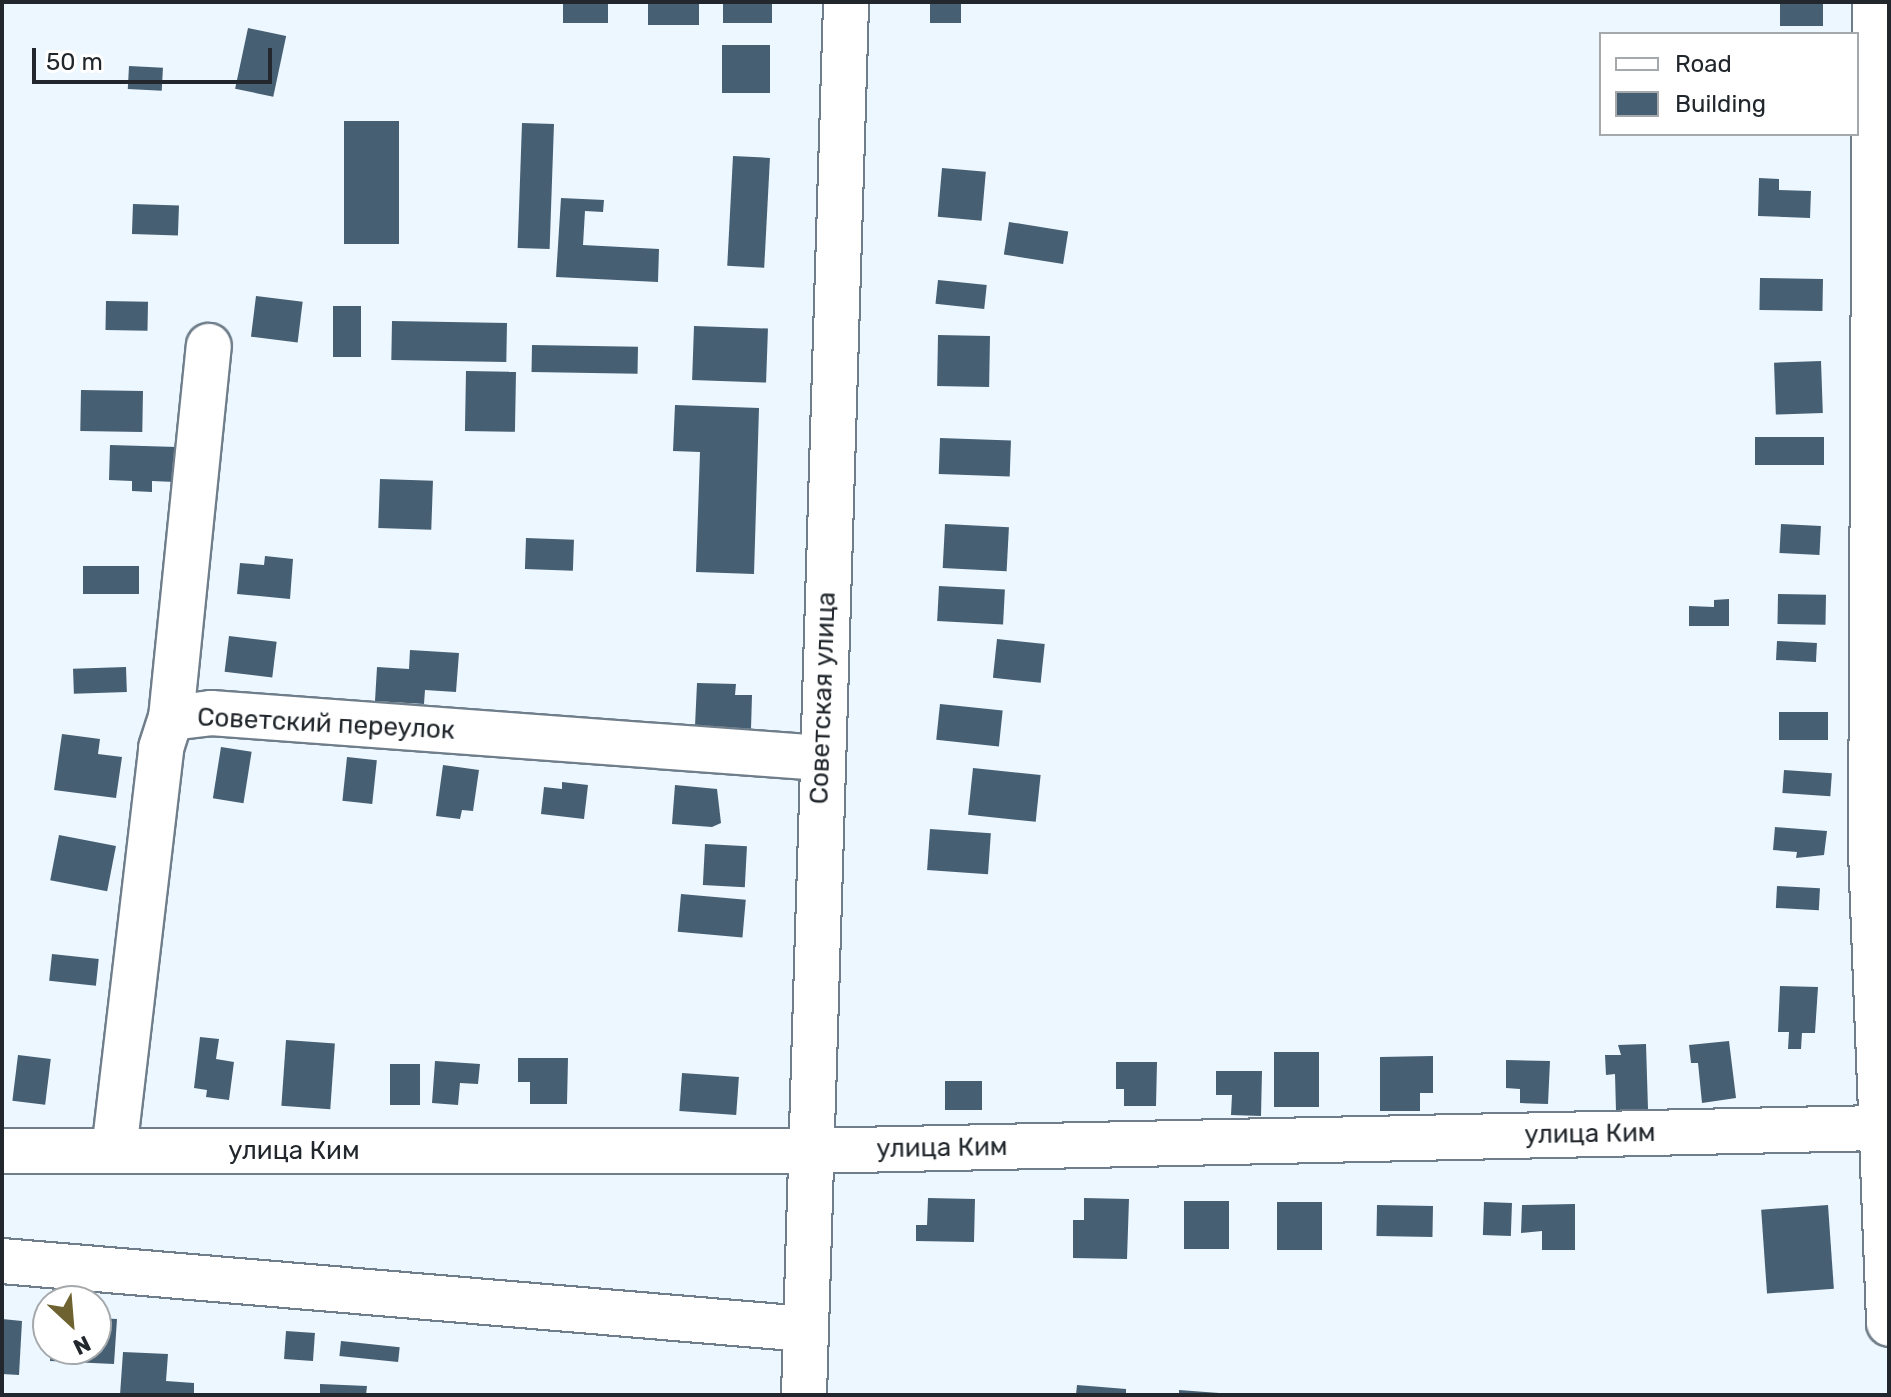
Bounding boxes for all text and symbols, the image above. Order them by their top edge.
scale bar [36,32,276,82]
legend [1599,32,1859,136]
text: 50 m [46,48,103,76]
text: Road [1675,50,1732,78]
text: Building [1675,90,1766,118]
street label: Советская улица [804,591,842,805]
street label: Советский переулок [196,702,456,746]
street label: улица Ким [1524,1117,1656,1151]
street label: улица Ким [876,1131,1008,1165]
street label: улица Ким [228,1135,360,1167]
north arrow [32,1285,112,1365]
text: N [69,1330,95,1361]

